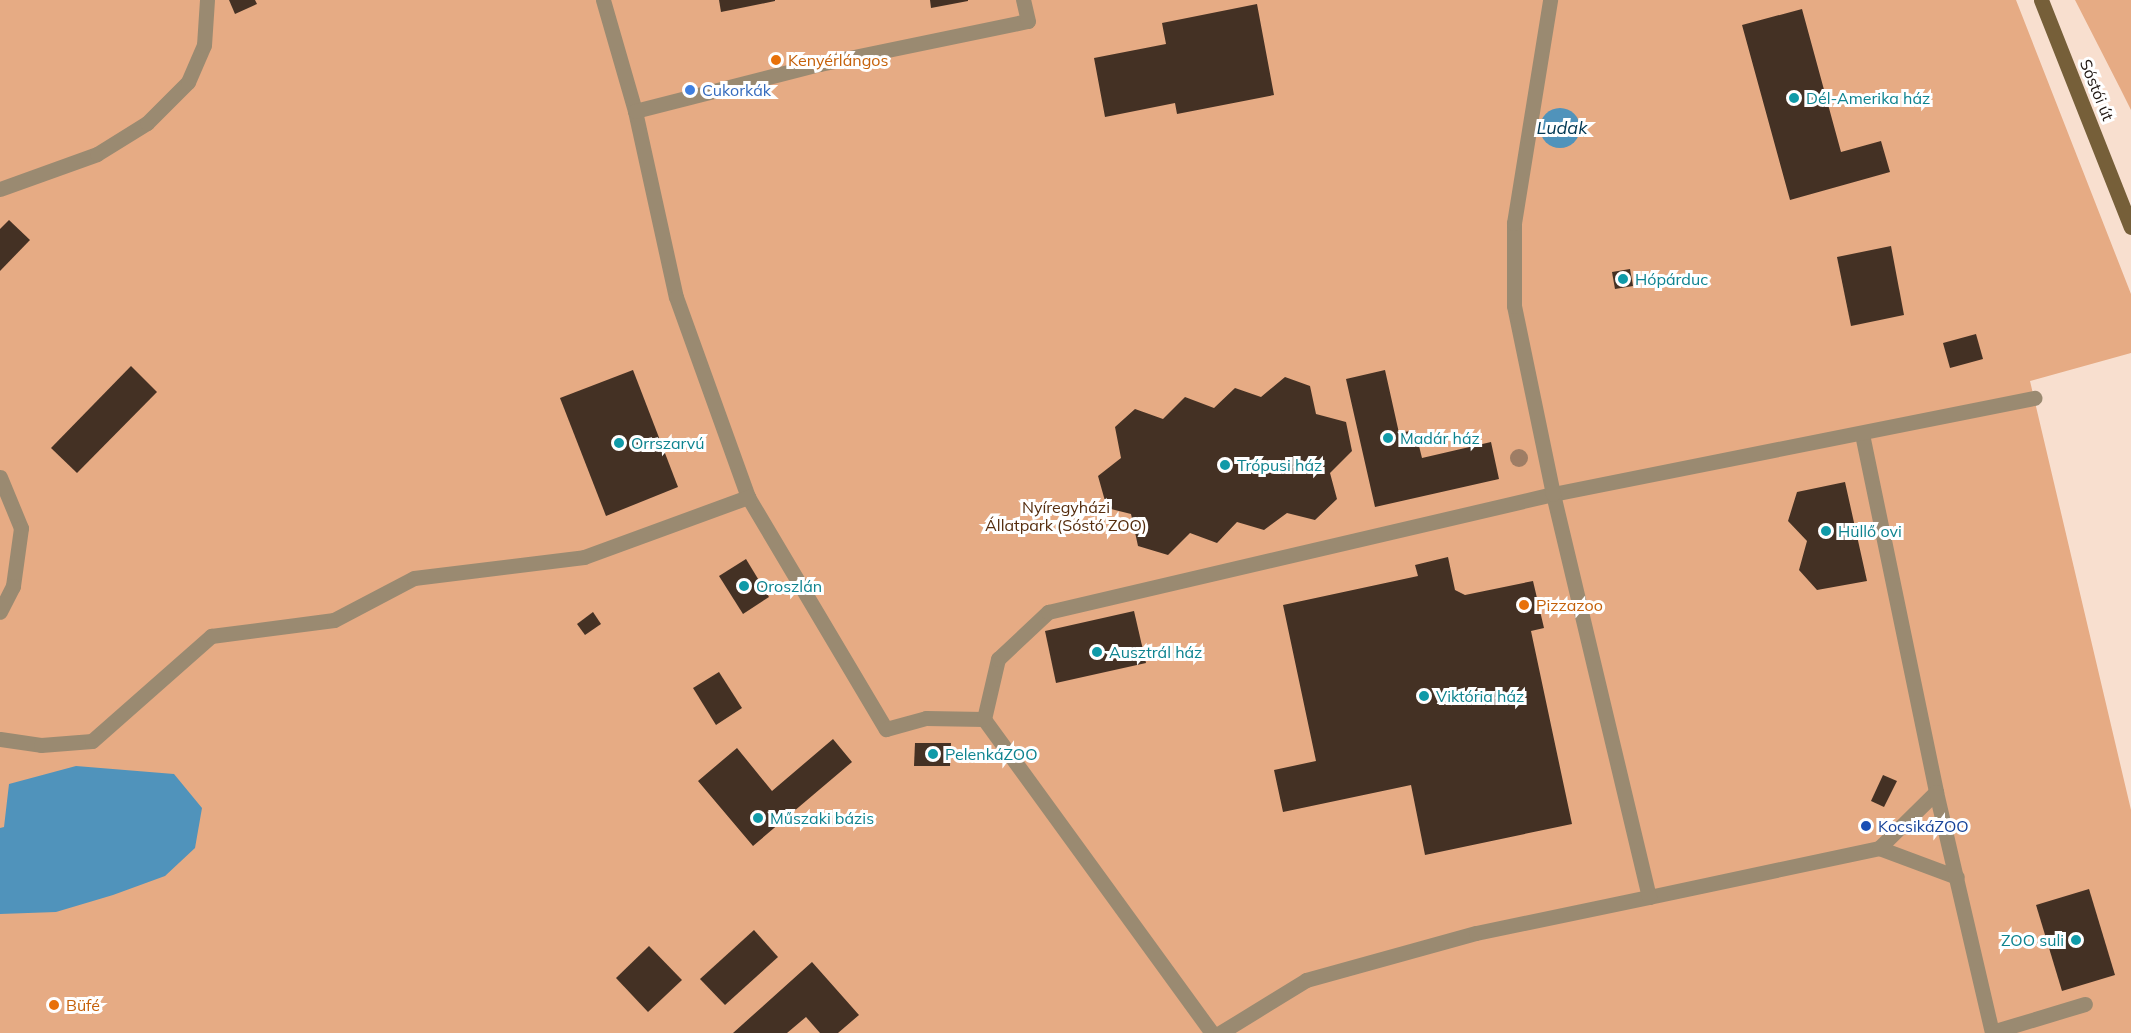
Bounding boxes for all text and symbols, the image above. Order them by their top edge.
place label: Kenyérlángos [788,50,888,70]
marker: Kenyérlángos [769,53,783,67]
street label: Sóstói út [2076,57,2118,123]
place label: Cukorkák [702,80,771,100]
marker: Cukorkák [683,83,697,97]
place label: Dél-Amerika ház [1806,88,1930,108]
marker: Dél-Amerika ház [1787,91,1801,105]
water label: Ludak [1537,117,1587,139]
place label: Hópárduc [1635,269,1708,289]
marker: Hópárduc [1616,272,1630,286]
place label: Madár ház [1400,428,1480,448]
marker: Madár ház [1381,431,1395,445]
place label: Orrszarvú [631,433,705,453]
marker: Orrszarvú [612,436,626,450]
place label: Trópusi ház [1237,455,1322,475]
marker: Trópusi ház [1218,458,1232,472]
park label: Nyíregyházi Állatpark (Sóstó ZOO) [985,497,1147,535]
place label: Hüllő ovi [1838,521,1902,541]
marker: Hüllő ovi [1819,524,1833,538]
place label: Oroszlán [756,576,822,596]
marker: Oroszlán [737,579,751,593]
place label: Pizzazoo [1536,595,1603,615]
marker: Pizzazoo [1517,598,1531,612]
place label: Ausztrál ház [1109,642,1202,662]
marker: Ausztrál ház [1090,645,1104,659]
place label: Viktória ház [1436,686,1524,706]
marker: Viktória ház [1417,689,1431,703]
place label: PelenkáZOO [945,744,1037,764]
marker: PelenkáZOO [926,747,940,761]
place label: Műszaki bázis [770,808,874,828]
marker: Műszaki bázis [751,811,765,825]
place label: KocsikáZOO [1878,816,1969,836]
marker: KocsikáZOO [1859,819,1873,833]
place label: ZOO suli [2001,930,2064,950]
marker: ZOO suli [2069,933,2083,947]
place label: Büfé [66,995,100,1015]
marker: Büfé [47,998,61,1012]

